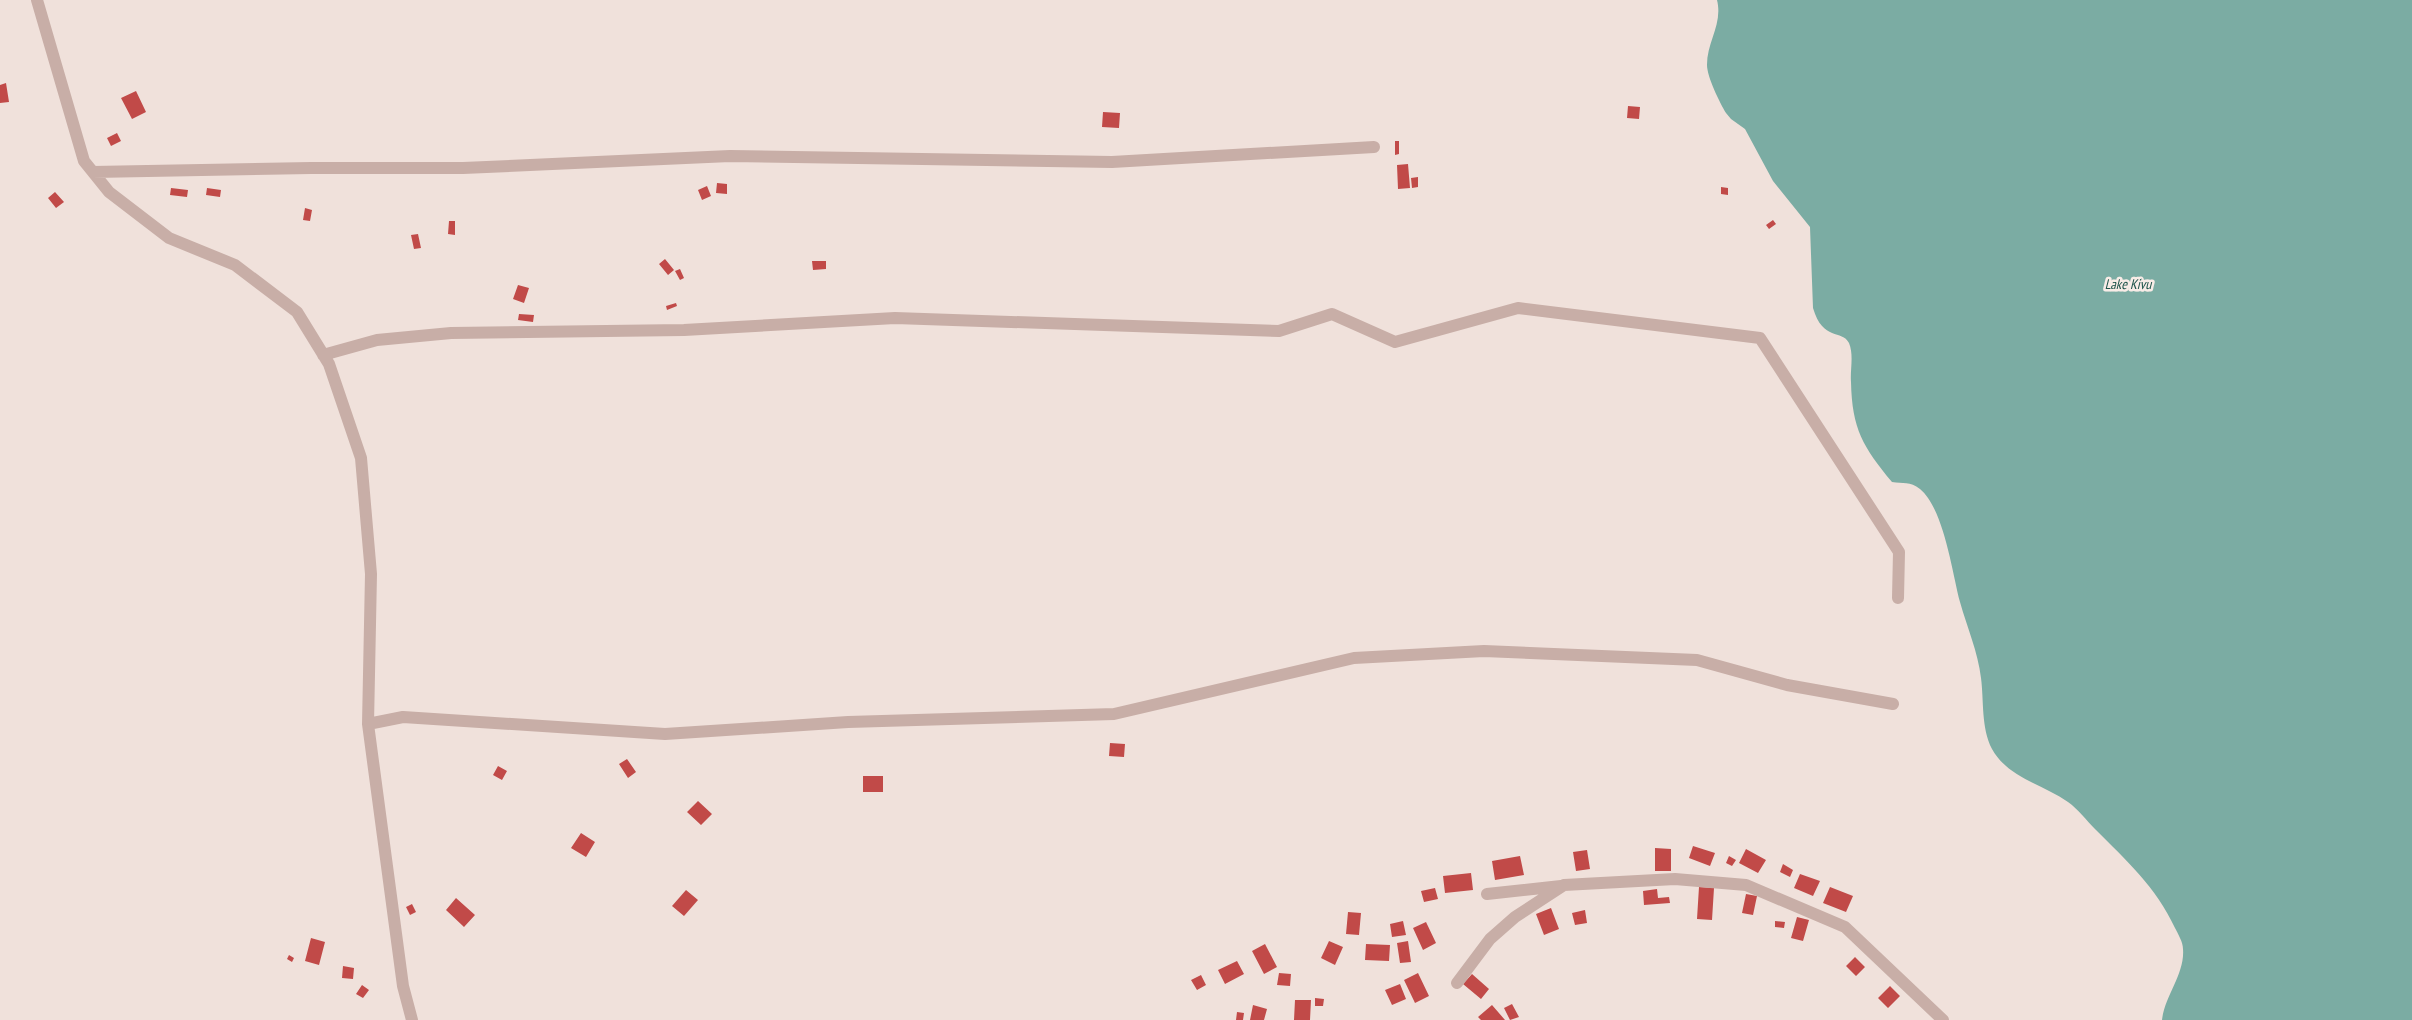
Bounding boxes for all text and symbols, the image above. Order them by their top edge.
water label: Lake Kivu [2105,275,2152,293]

